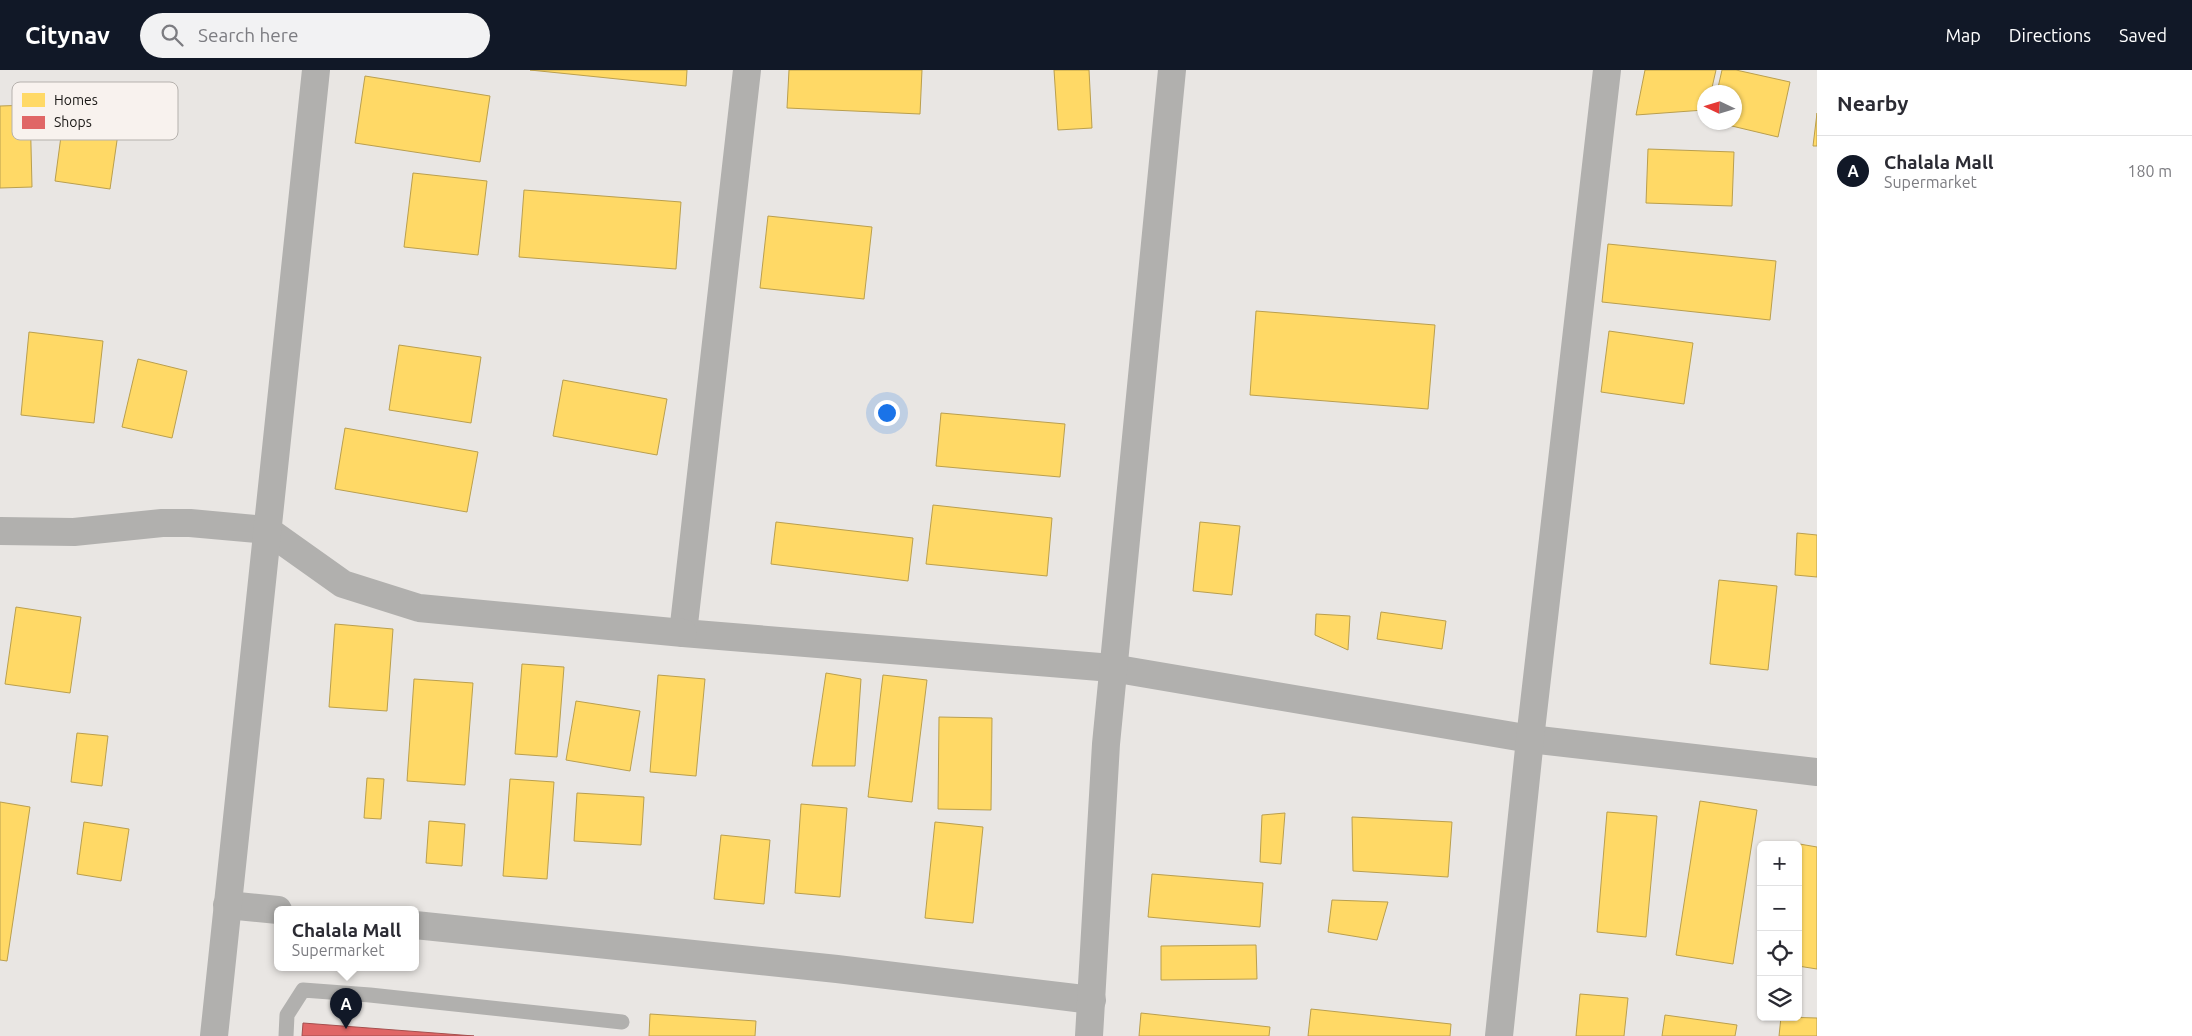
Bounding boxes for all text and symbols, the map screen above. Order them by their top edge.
search box [140,13,490,58]
icon: search [158,21,186,49]
text: Citynav [25,22,110,49]
text: Search here [198,24,298,46]
text: Map [1945,25,1981,45]
text: Directions [2009,25,2091,45]
text: Saved [2119,25,2167,45]
legend [12,82,178,140]
north arrow [1697,85,1742,130]
text: Nearby [1837,91,1908,115]
text: Homes [54,92,98,108]
text: Shops [54,114,92,130]
text: Chalala Mall [1884,151,1993,173]
text: A [1847,162,1859,180]
text: 180 m [2127,162,2172,180]
text: Supermarket [1884,173,1977,191]
your location [874,400,900,426]
map controls [1757,841,1802,1021]
button: + [1757,841,1802,886]
button: − [1757,886,1802,931]
popup [274,906,419,971]
text: Chalala Mall [292,919,401,941]
button: locate [1757,931,1802,976]
text: Supermarket [292,941,385,959]
button: layers [1757,976,1802,1021]
pin: A [330,988,362,1029]

